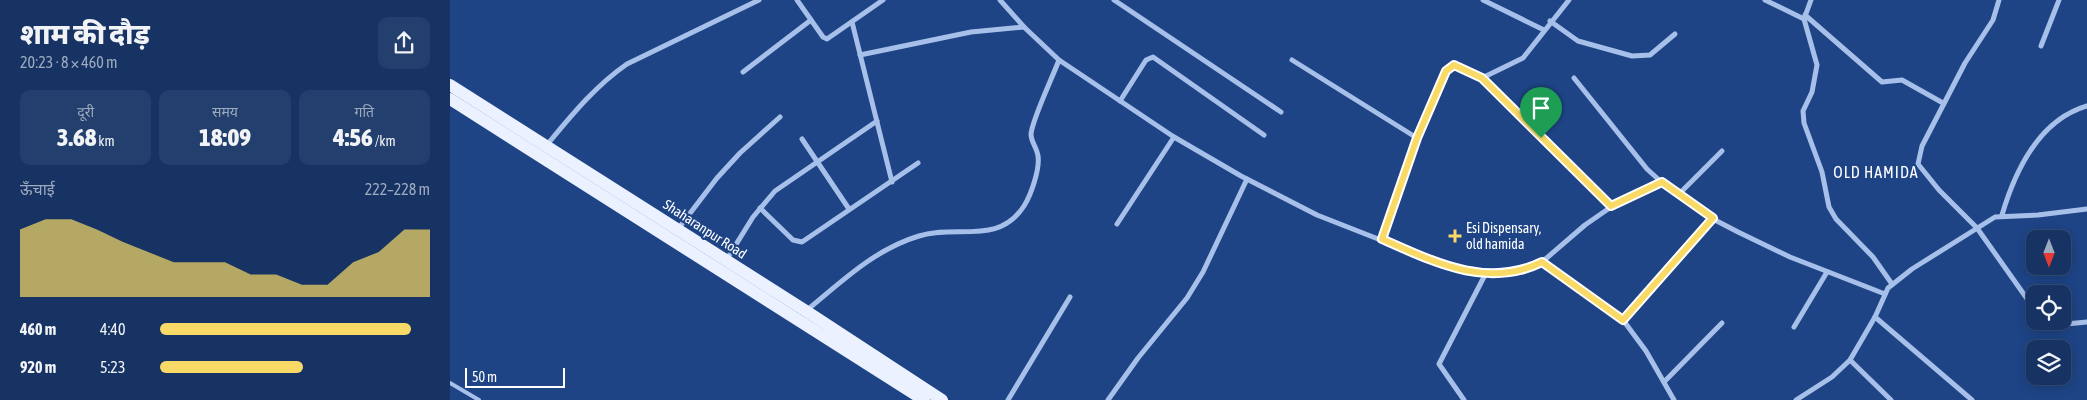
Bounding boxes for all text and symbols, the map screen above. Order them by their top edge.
button: share [378,17,430,69]
text: शाम की दौड़ [20,18,150,50]
text: 20:23 · 8 × 460 m [20,53,118,71]
pin [1520,87,1562,138]
icon: arrive [1527,94,1555,122]
text: दूरी [77,104,94,120]
text: समय [212,104,238,120]
text: गति [355,104,374,120]
text: 3.68 [57,123,96,151]
text: 18:09 [199,123,251,151]
text: 4:56 [333,123,373,151]
text: km [96,133,115,149]
text: /km [373,133,396,149]
district label: OLD HAMIDA [1833,163,1919,181]
text: ऊँचाई [20,180,55,198]
text: 222–228 m [365,180,430,198]
street label: Shaharanpur Road [660,196,750,262]
place label: Esi Dispensary, old hamida [1466,220,1541,252]
marker: Esi Dispensary, old hamida [1448,229,1462,243]
north arrow [2026,230,2071,275]
map controls [2026,230,2071,385]
button: locate [2026,285,2071,330]
text: 460 m [20,320,56,338]
text: 4:40 [100,320,125,338]
button: layers [2026,340,2071,385]
text: 920 m [20,358,56,376]
text: 5:23 [100,358,125,376]
scale bar [465,365,565,388]
text: 50 m [472,369,497,385]

